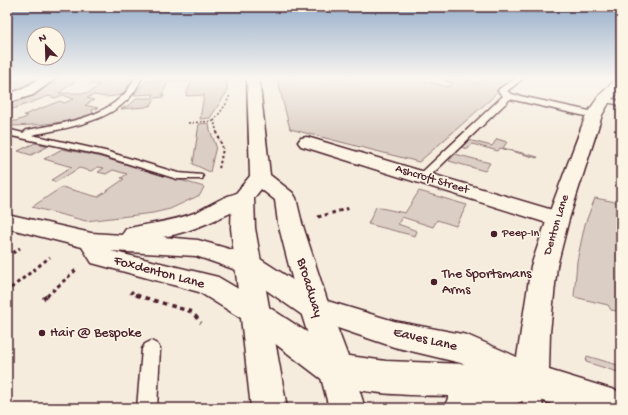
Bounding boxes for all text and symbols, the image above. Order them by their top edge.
north arrow [26,26,66,66]
text: N [37,32,49,46]
street label: Ashcroft Street [394,162,471,198]
street label: Denton Lane [541,192,573,258]
place label: Peep-In [501,227,540,241]
marker: Peep-In [489,229,499,239]
street label: Foxdenton Lane [111,252,207,294]
street label: Broadway [292,255,326,320]
place label: The Sportsmans Arms [441,266,532,299]
marker: The Sportsmans Arms [429,277,439,287]
street label: Eaves Lane [391,324,459,356]
place label: Hair @ Bespoke [50,325,142,342]
marker: Hair @ Bespoke [37,328,47,338]

